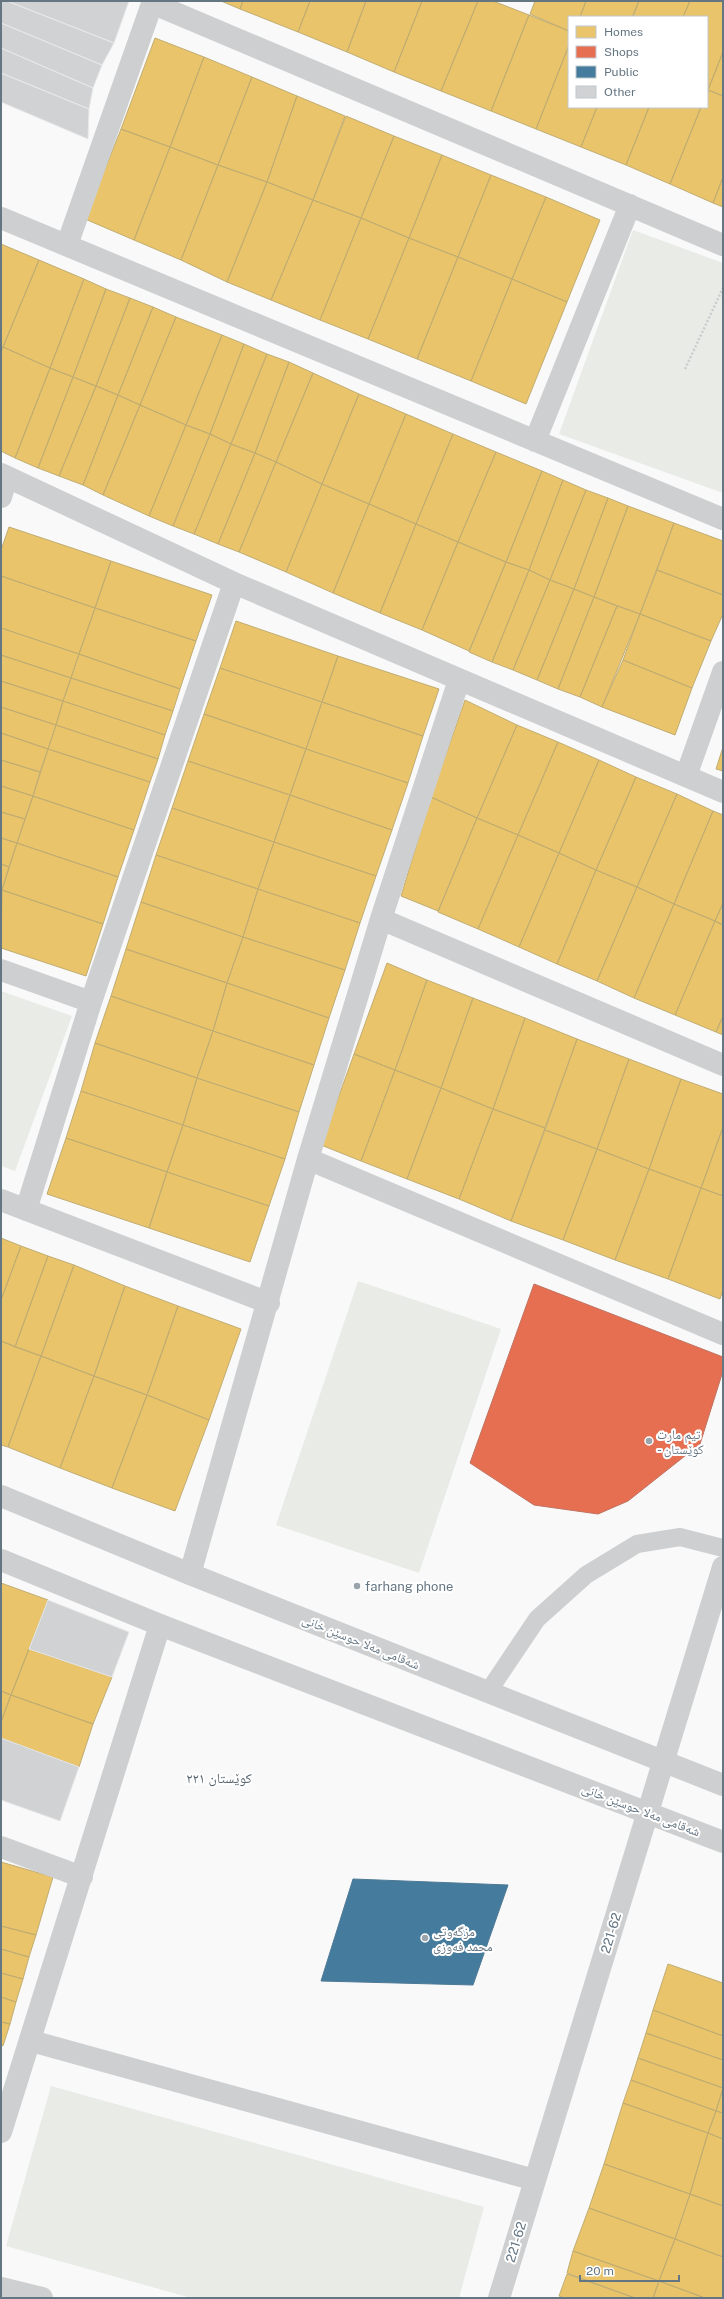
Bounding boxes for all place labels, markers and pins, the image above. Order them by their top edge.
place label: تیم مارت - کوێستان [657,1427,704,1458]
marker: تیم مارت - کوێستان [644,1436,654,1446]
place label: farhang phone [365,1579,453,1594]
marker: farhang phone [352,1581,362,1591]
place label: مزگەوتی محمد فەوزی [433,1924,493,1955]
marker: مزگەوتی محمد فەوزی [420,1933,430,1943]

